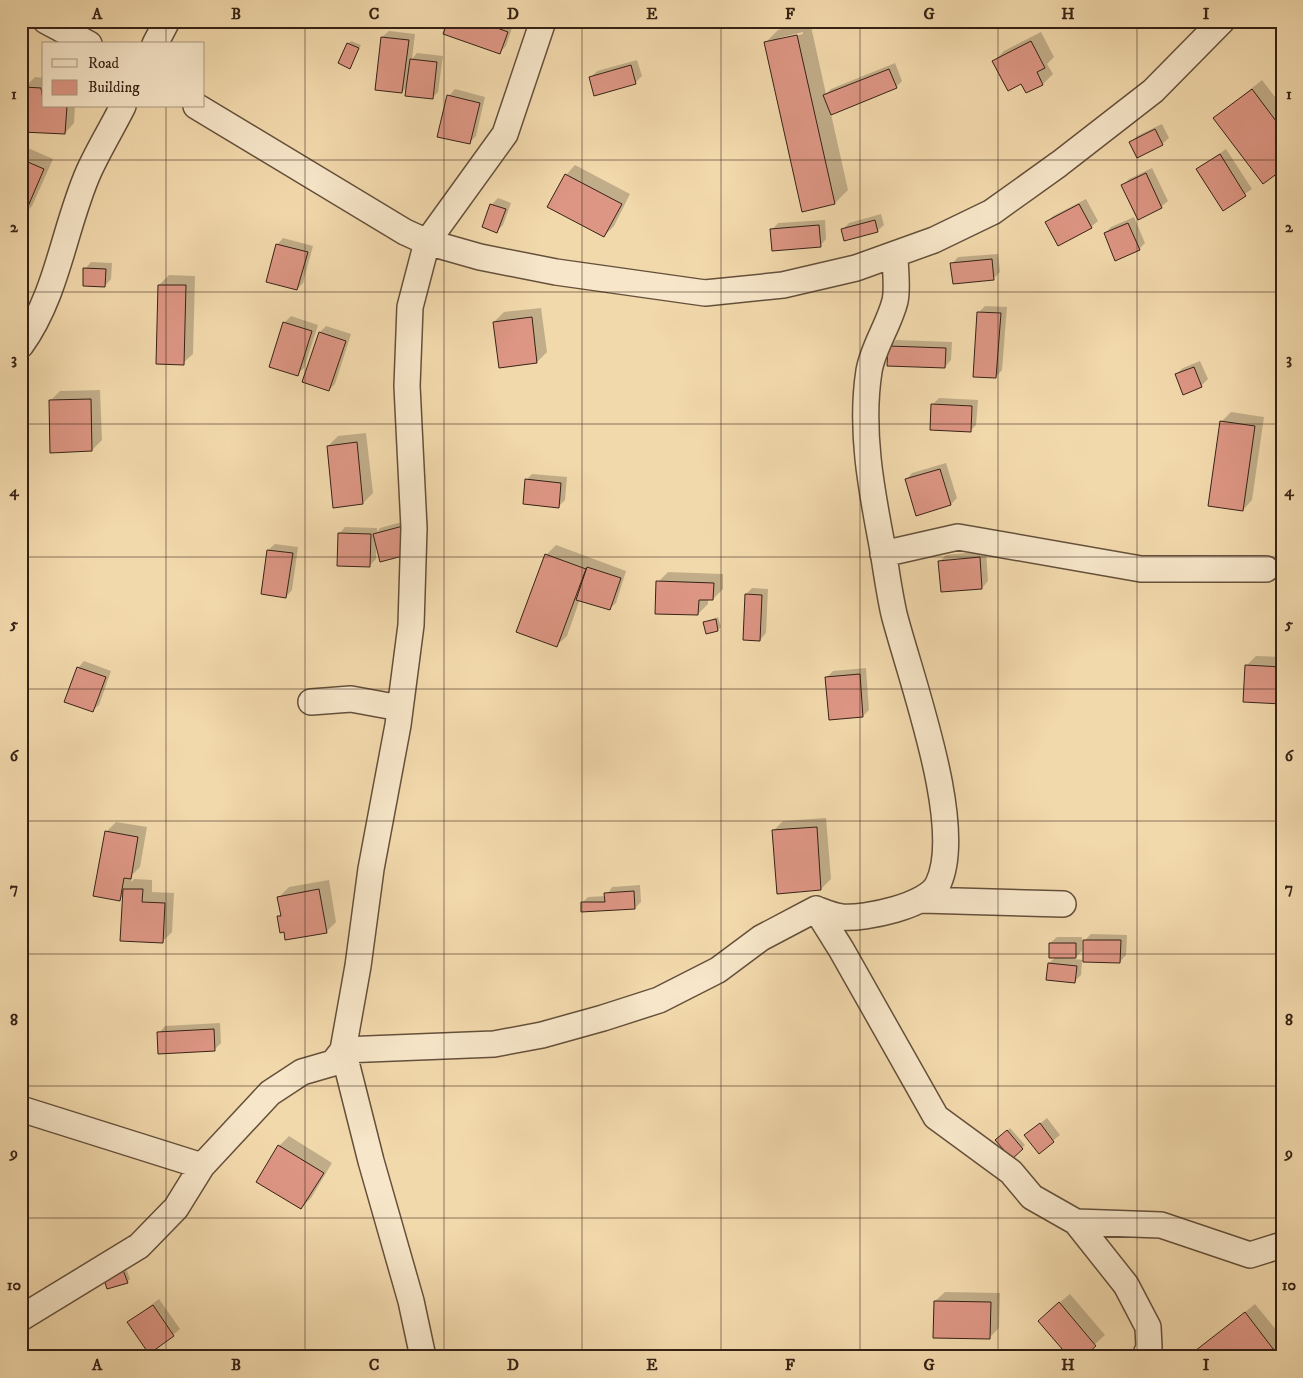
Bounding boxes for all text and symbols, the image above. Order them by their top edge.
text: A [91,4,103,24]
text: B [231,4,241,24]
text: C [369,4,379,24]
text: D [507,4,519,24]
text: E [646,4,658,24]
text: F [785,4,795,24]
text: G [923,4,935,24]
text: H [1061,4,1075,24]
text: I [1203,4,1210,24]
legend [42,42,205,108]
text: Road [88,54,120,73]
text: Building [88,78,140,97]
text: 1 [11,84,17,104]
text: 1 [1286,84,1292,104]
text: 2 [10,217,19,237]
text: 2 [1285,217,1294,237]
text: 3 [11,349,17,369]
text: 3 [1286,349,1292,369]
text: 4 [8,481,19,501]
text: 4 [1283,481,1294,501]
text: 5 [9,614,18,634]
text: 5 [1284,614,1293,634]
text: 6 [10,746,20,766]
text: 6 [1285,746,1295,766]
text: 7 [10,878,18,898]
text: 7 [1285,878,1293,898]
text: 8 [10,1010,18,1030]
text: 8 [1285,1010,1293,1030]
text: 9 [9,1143,18,1163]
text: 9 [1284,1143,1293,1163]
text: 10 [7,1275,22,1295]
text: 10 [1282,1275,1297,1295]
text: A [91,1355,103,1375]
text: B [231,1355,241,1375]
text: C [369,1355,379,1375]
text: D [507,1355,519,1375]
text: E [646,1355,658,1375]
text: F [785,1355,795,1375]
text: G [923,1355,935,1375]
text: H [1061,1355,1075,1375]
text: I [1203,1355,1210,1375]

